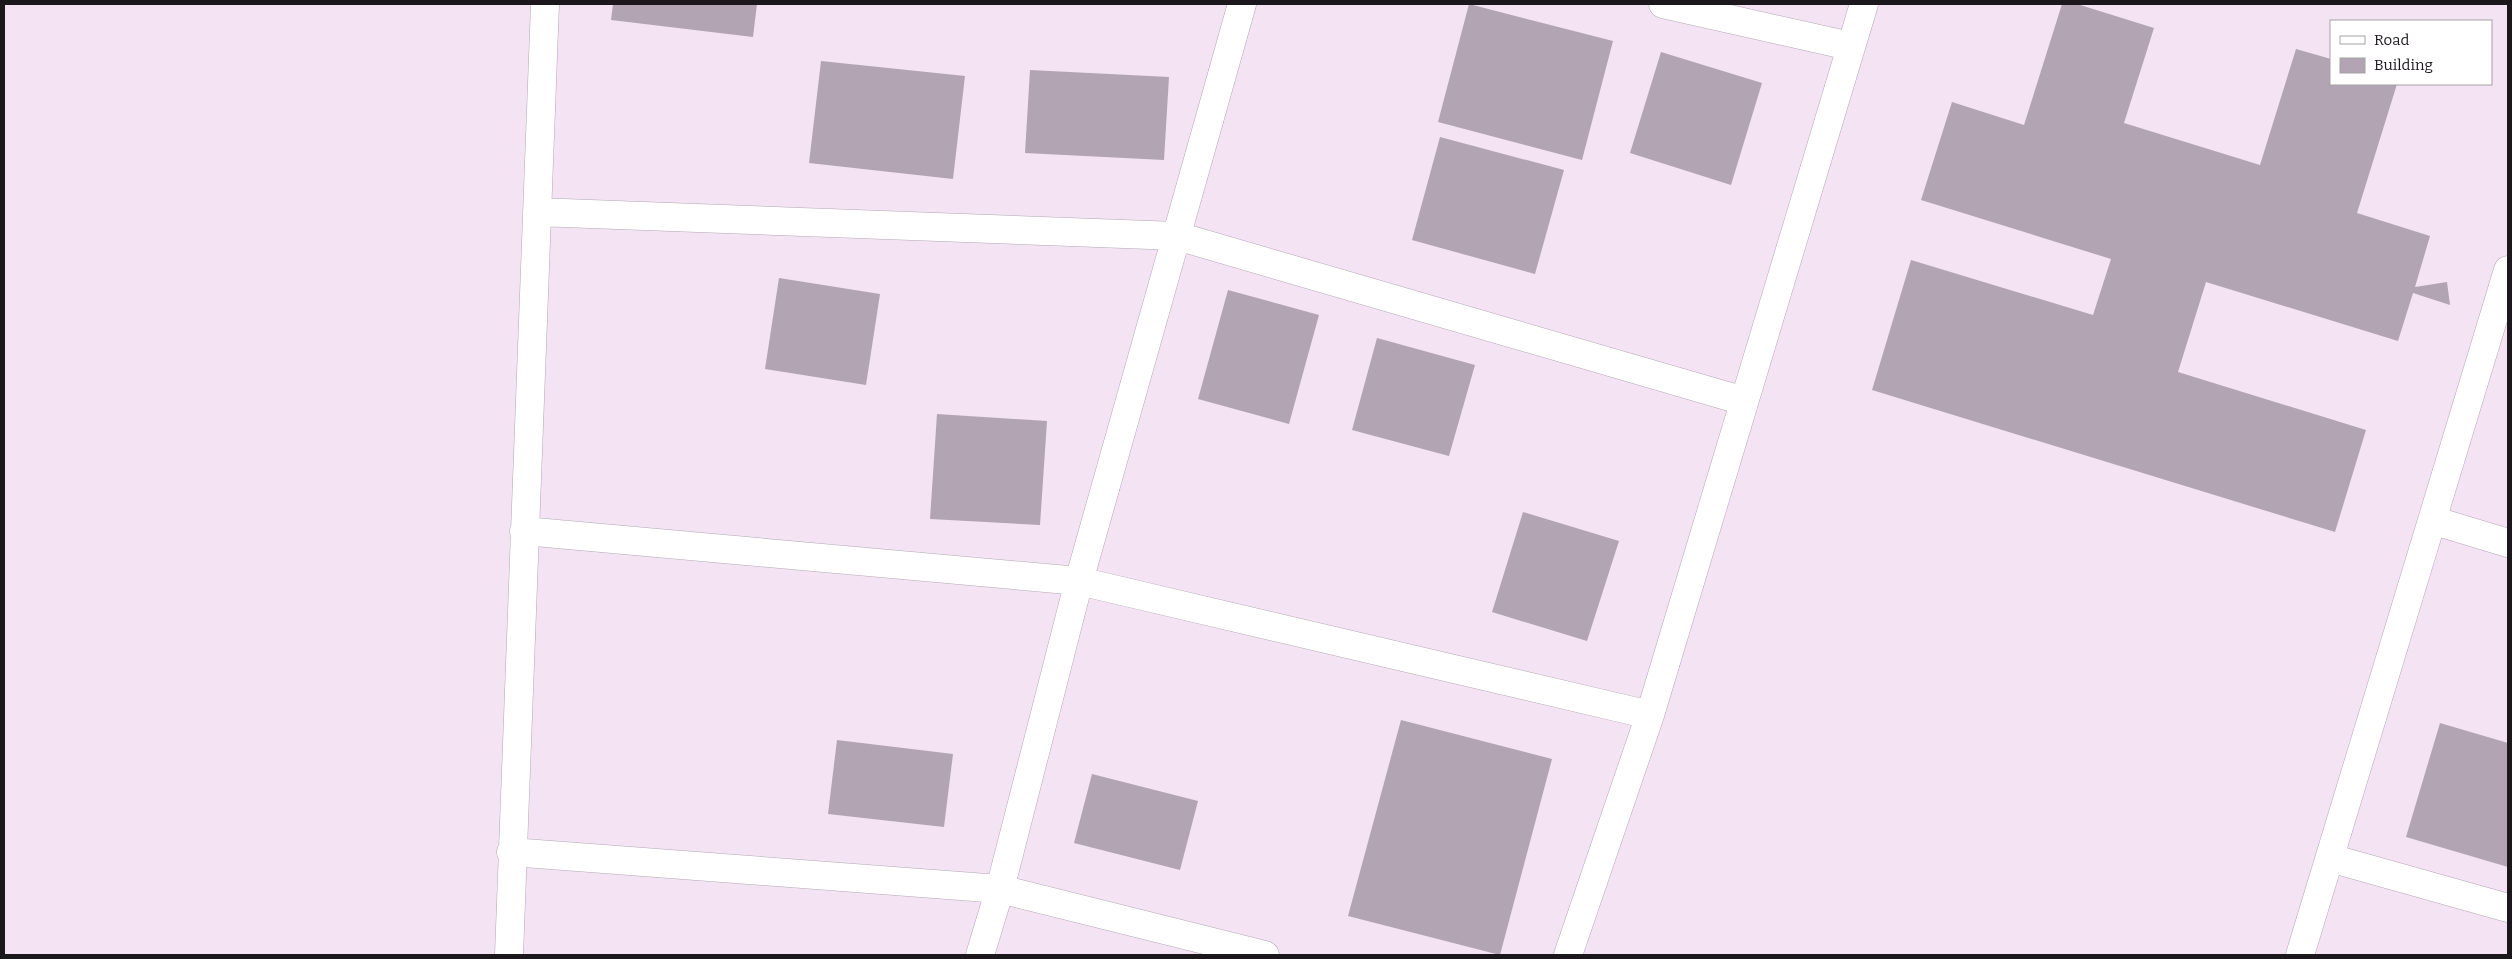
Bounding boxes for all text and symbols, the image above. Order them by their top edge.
legend [2330,20,2492,85]
text: Road [2374,31,2409,49]
text: Building [2374,56,2433,74]

